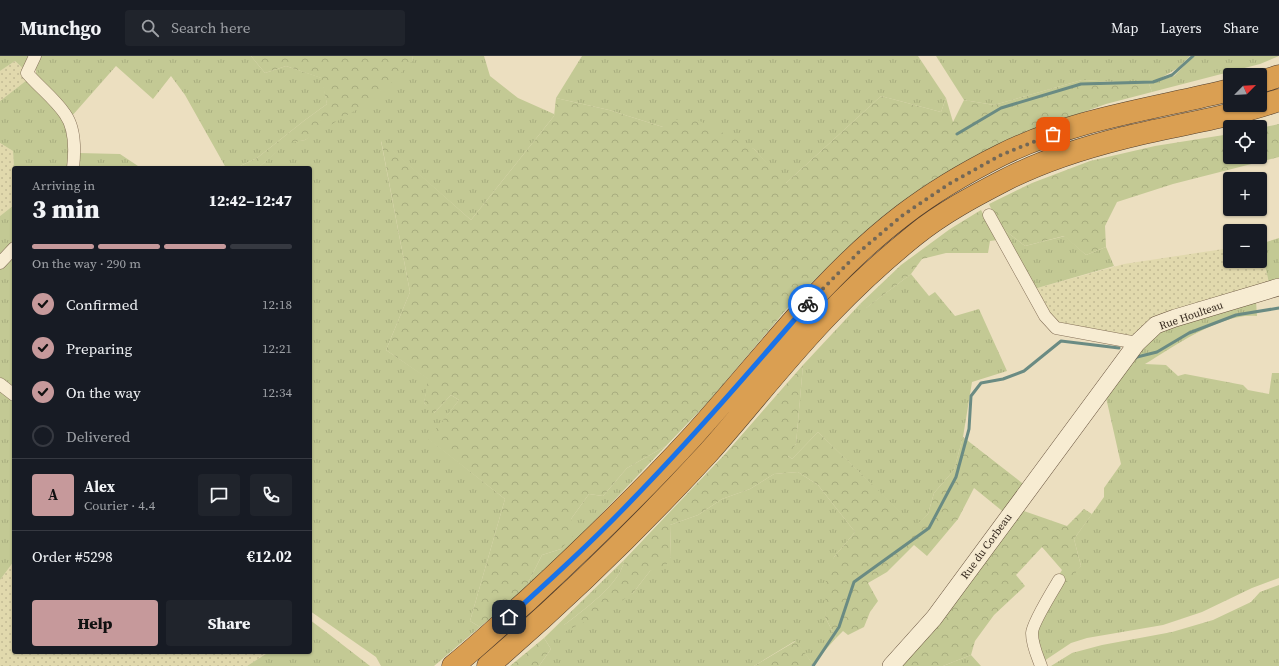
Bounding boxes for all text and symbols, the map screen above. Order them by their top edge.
search box [125,10,405,46]
text: Munchgo [20,15,101,41]
icon: search [139,17,161,39]
text: Search here [171,17,250,38]
text: Map [1111,18,1138,38]
text: Layers [1160,18,1202,38]
text: Share [1224,18,1259,38]
north arrow [1223,68,1267,112]
map controls [1223,68,1267,268]
pin [1036,117,1070,151]
button: locate [1223,120,1267,164]
icon: bag [1042,123,1064,145]
button: + [1223,172,1267,216]
text: Arriving in [32,177,95,194]
text: 12:42–12:47 [209,190,292,211]
text: 3 min [32,191,100,227]
button: − [1223,224,1267,268]
text: On the way · 290 m [32,255,141,272]
courier [788,284,828,324]
icon: check [32,293,54,315]
icon: bike [797,293,819,315]
text: Confirmed [66,294,138,315]
text: 12:18 [262,296,292,313]
street label: Rue Houlteau [1157,297,1226,333]
icon: check [32,337,54,359]
text: Preparing [66,338,132,359]
text: 12:21 [262,340,292,357]
icon: check [32,381,54,403]
text: On the way [66,382,141,403]
text: 12:34 [262,384,292,401]
text: Delivered [66,426,130,447]
button: chat [198,474,240,516]
button: phone [250,474,292,516]
text: Alex [84,476,115,497]
text: A [48,484,58,505]
text: Courier · 4.4 [84,497,155,514]
street label: Rue du Corbeau [957,510,1016,582]
text: Order #5298 [32,546,113,567]
text: €12.02 [247,546,292,567]
button: Help [32,600,158,646]
button: Share [166,600,292,646]
pin [492,600,526,634]
icon: home [498,606,520,628]

